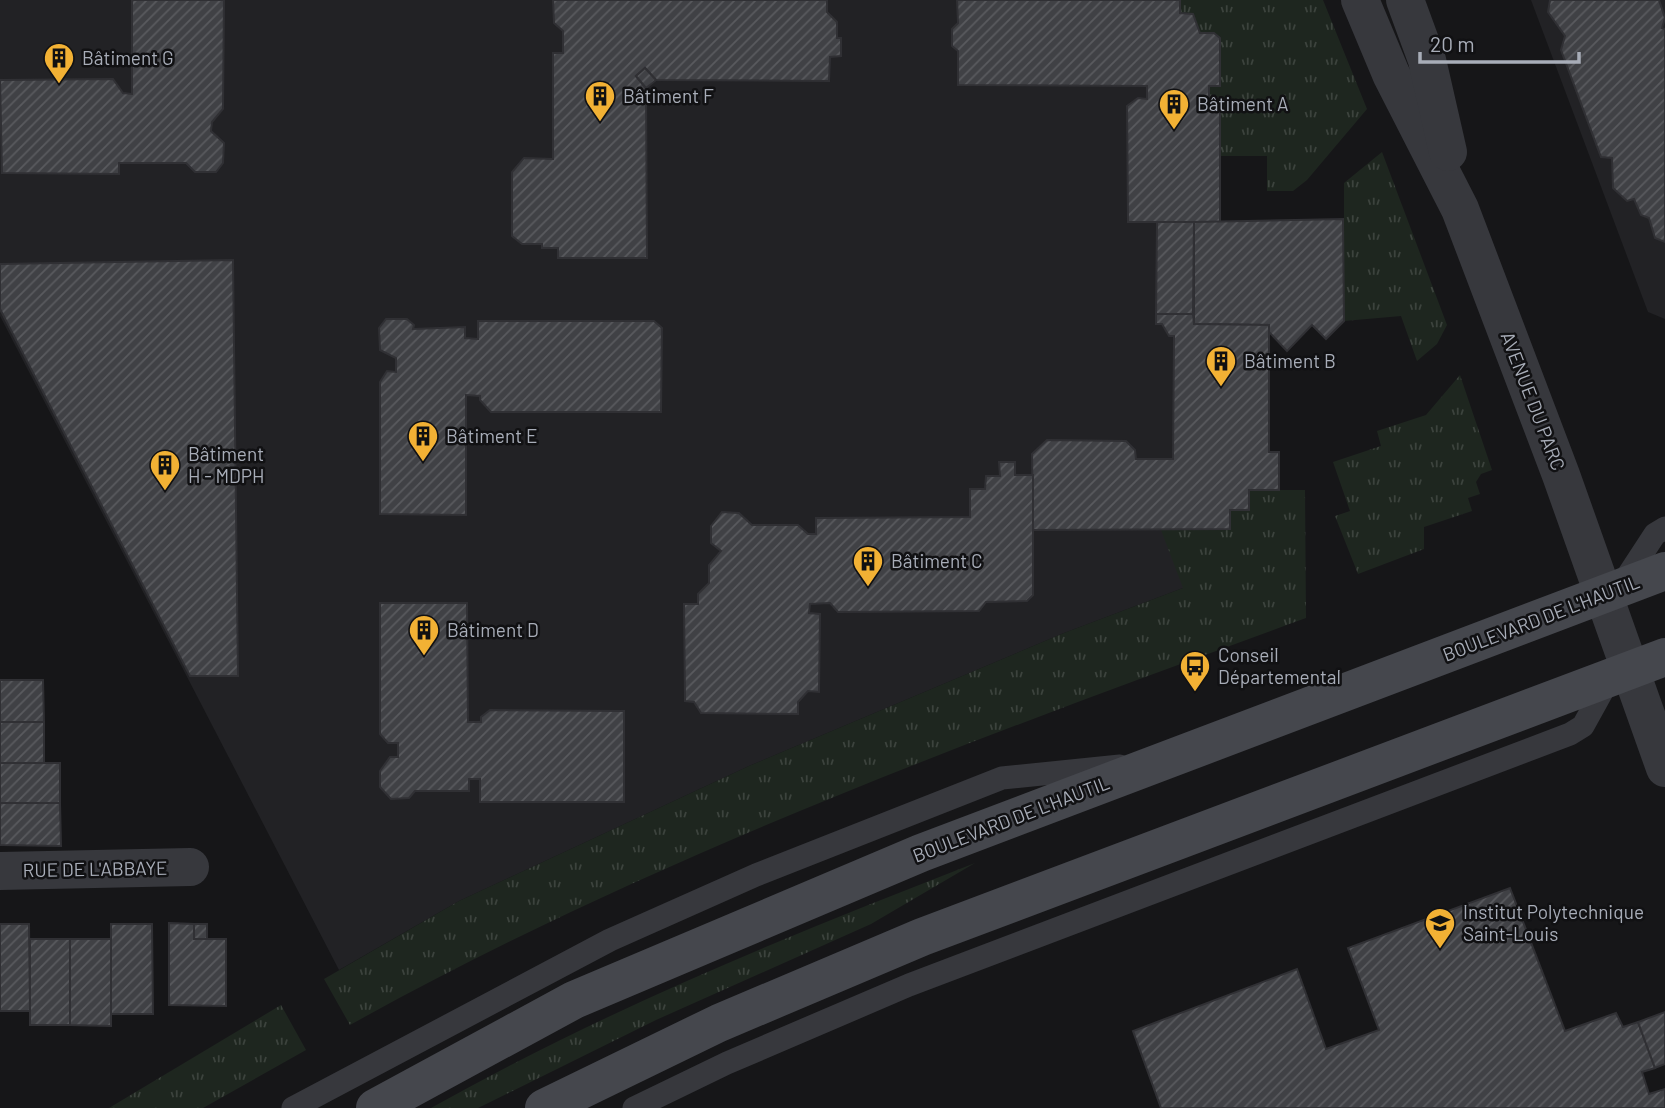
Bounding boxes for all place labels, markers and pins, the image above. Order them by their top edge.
building icon: Bâtiment G [42,41,76,85]
place label: Bâtiment G [82,46,174,69]
building icon: Bâtiment F [583,79,617,123]
place label: Bâtiment F [623,84,714,107]
building icon: Bâtiment A [1157,87,1191,131]
place label: Bâtiment A [1197,92,1288,115]
building icon: Bâtiment B [1204,344,1238,388]
place label: Bâtiment B [1244,349,1336,372]
building icon: Bâtiment E [406,419,440,463]
place label: Bâtiment E [446,424,537,447]
place label: Bâtiment H - MDPH [188,442,265,487]
building icon: Bâtiment H - MDPH [148,448,182,492]
building icon: Bâtiment C [851,544,885,588]
place label: Bâtiment C [891,549,982,572]
building icon: Bâtiment D [407,613,441,657]
place label: Bâtiment D [447,618,539,641]
place label: Conseil Départemental [1218,643,1341,688]
bus stop icon: Conseil Départemental [1178,649,1212,693]
place label: Institut Polytechnique Saint-Louis [1463,900,1644,945]
school or university icon: Institut Polytechnique Saint-Louis [1423,906,1457,950]

